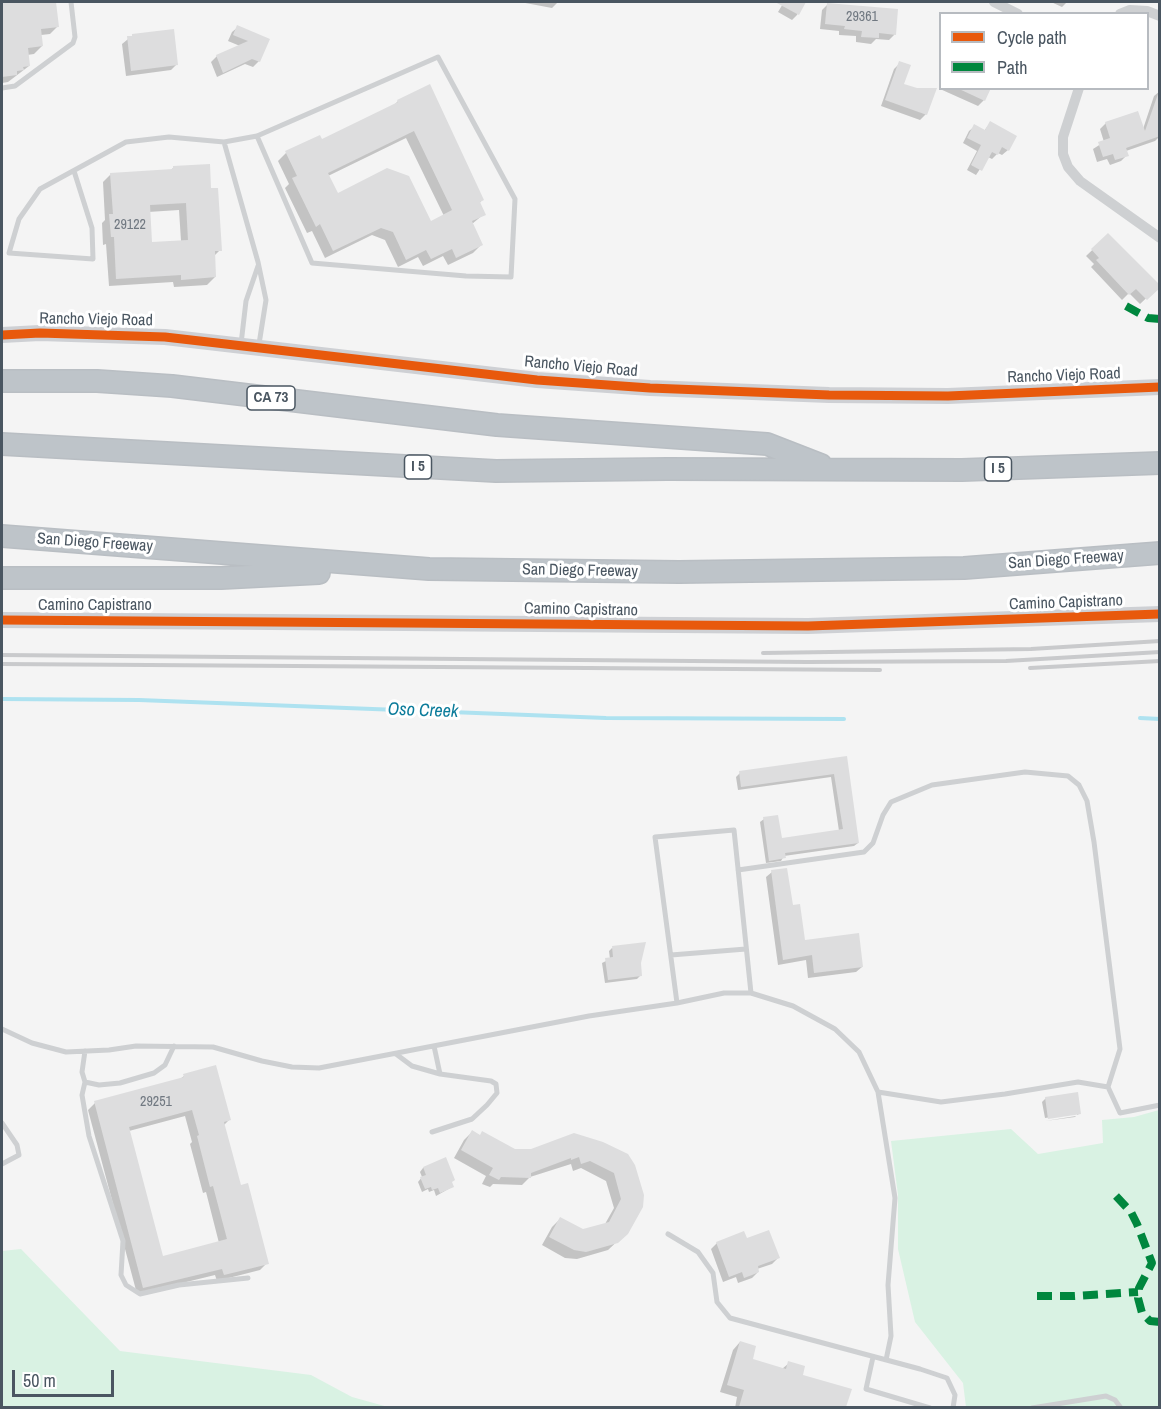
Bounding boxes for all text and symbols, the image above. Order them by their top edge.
house number: 29361 [846,9,878,25]
legend [939,12,1149,90]
text: Cycle path [997,25,1067,50]
text: Path [997,55,1027,80]
house number: 29122 [114,217,146,233]
street label: Rancho Viejo Road [39,309,153,331]
street label: Rancho Viejo Road [524,352,638,382]
street label: Rancho Viejo Road [1007,364,1121,388]
road number: CA 73 [247,386,295,410]
road number: I 5 [404,455,432,479]
road number: I 5 [984,457,1012,481]
street label: San Diego Freeway [36,529,154,557]
street label: San Diego Freeway [1007,546,1125,574]
street label: San Diego Freeway [522,560,638,582]
street label: Camino Capistrano [1009,591,1123,615]
street label: Camino Capistrano [38,596,152,616]
street label: Camino Capistrano [524,599,638,621]
water label: Oso Creek [387,699,459,723]
house number: 29251 [140,1094,172,1110]
scale bar [15,1358,117,1396]
text: 50 m [23,1368,56,1393]

